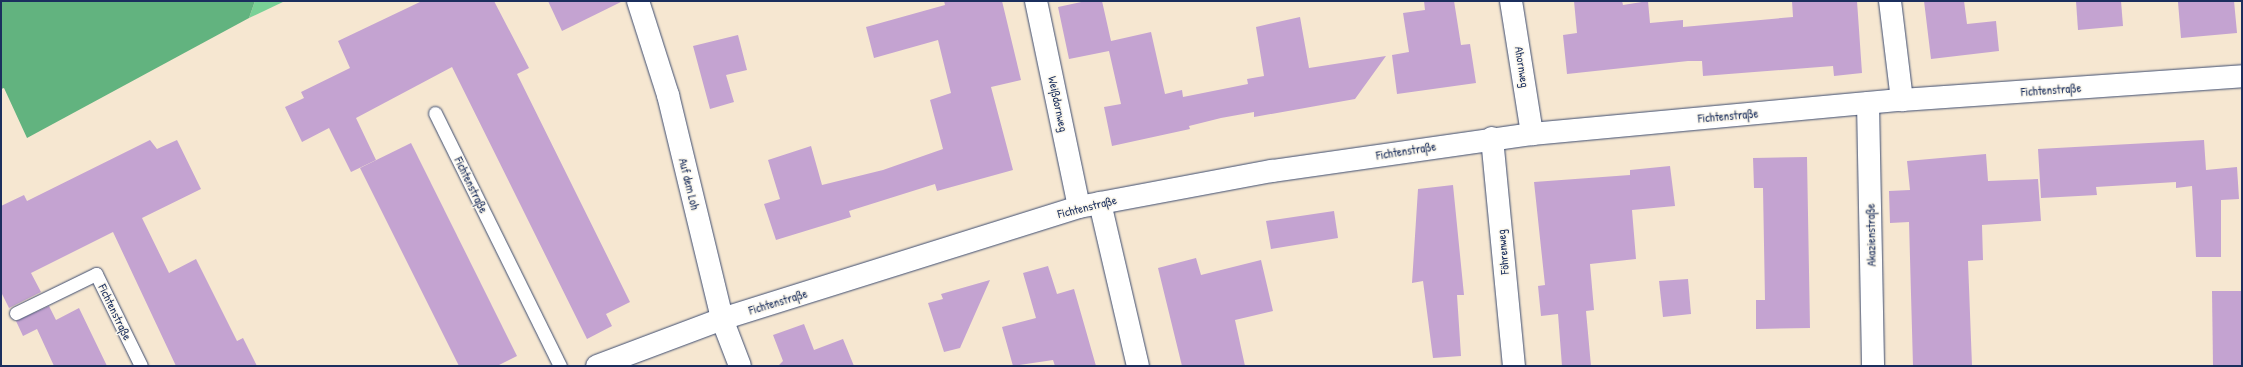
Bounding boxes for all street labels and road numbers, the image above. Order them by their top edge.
street label: Ahornweg [1512,45,1532,89]
street label: Weißdornweg [1045,75,1071,133]
street label: Fichtenstraße [2020,81,2082,99]
street label: Fichtenstraße [1697,106,1759,126]
street label: Fichtenstraße [1375,139,1437,163]
street label: Fichtenstraße [451,155,491,215]
street label: Auf dem Loh [676,157,702,211]
street label: Fichtenstraße [1056,193,1118,221]
street label: Akazienstraße [1863,203,1879,267]
street label: Föhrenweg [1494,229,1512,275]
street label: Fichtenstraße [95,282,135,342]
street label: Fichtenstraße [747,286,809,318]

